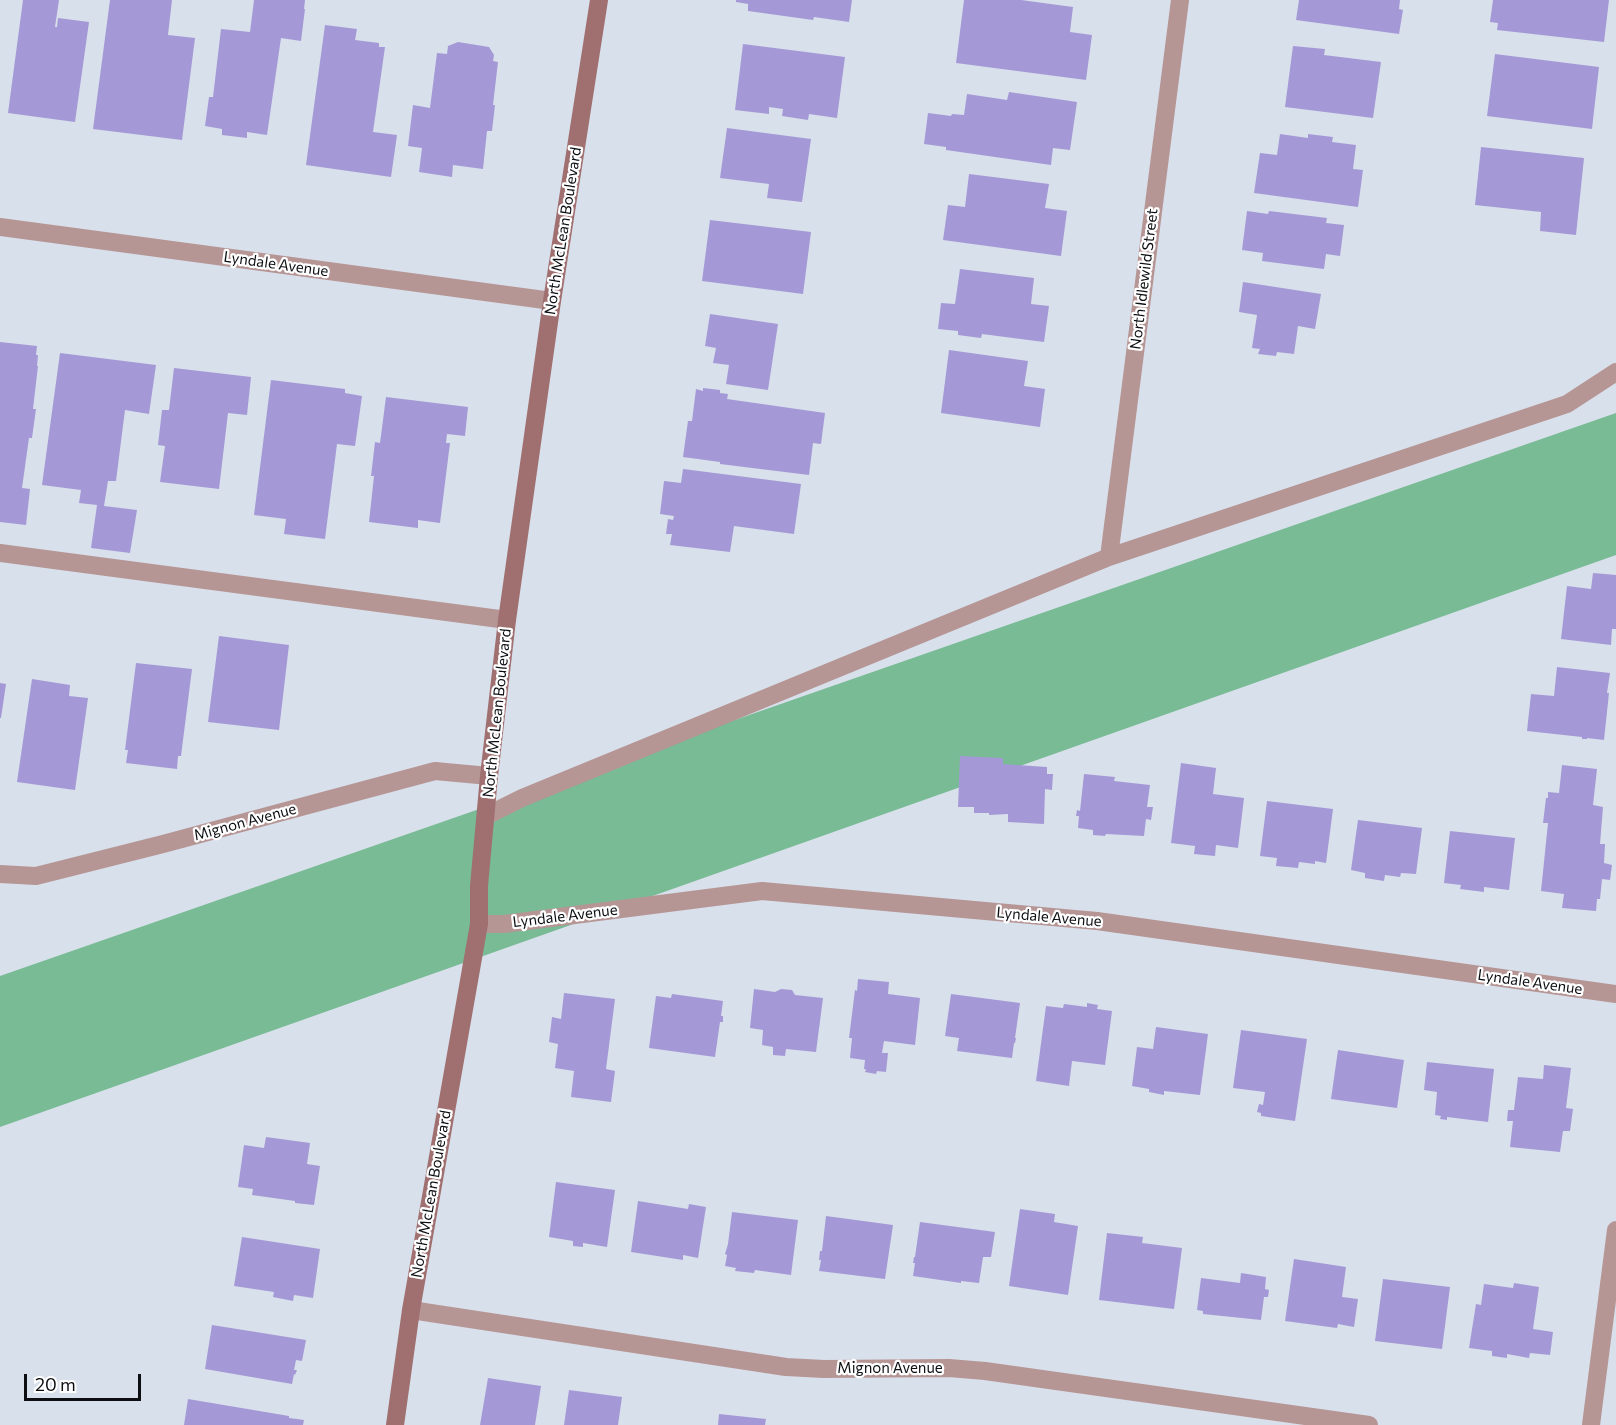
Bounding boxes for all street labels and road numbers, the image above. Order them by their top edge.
street label: North McLean Boulevard [541,146,585,316]
street label: North Idlewild Street [1126,207,1162,351]
street label: Lyndale Avenue [222,248,330,280]
street label: North McLean Boulevard [479,628,515,798]
street label: Mignon Avenue [192,800,298,844]
street label: Lyndale Avenue [511,901,619,931]
street label: Lyndale Avenue [996,903,1102,931]
street label: Lyndale Avenue [1476,966,1584,998]
street label: North McLean Boulevard [407,1109,455,1279]
street label: Mignon Avenue [837,1359,943,1377]

